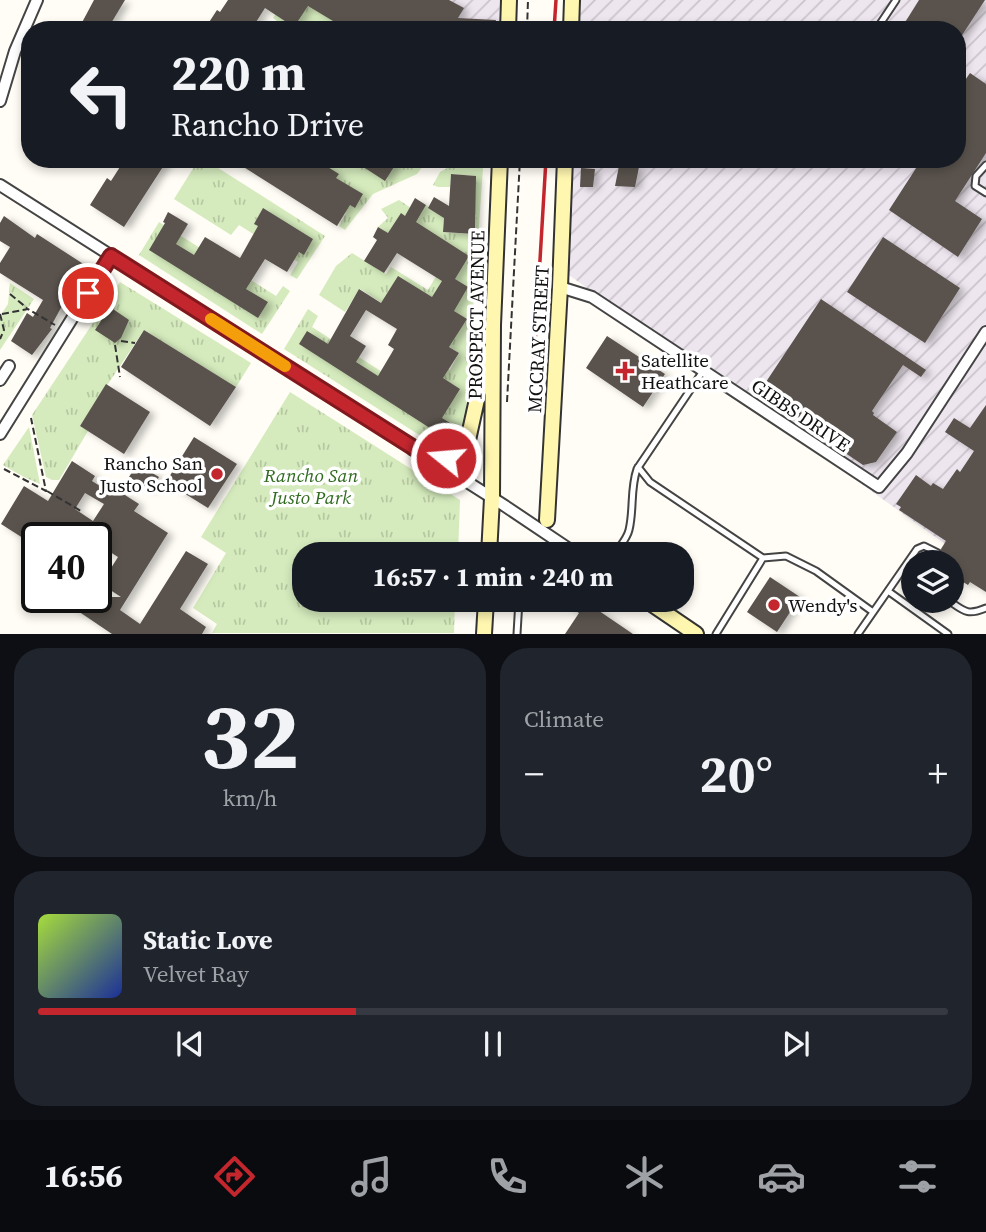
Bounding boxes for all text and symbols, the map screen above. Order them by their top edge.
text: 220 m [171,39,306,106]
icon: left [56,49,147,140]
text: Rancho Drive [171,103,364,147]
street label: PROSPECT AVENUE [462,230,490,400]
pin [58,263,118,323]
street label: MCCRAY STREET [521,264,555,413]
icon: arrive [69,274,107,312]
place label: Satellite Heathcare [641,347,729,395]
marker: Satellite Heathcare [615,361,635,381]
street label: GIBBS DRIVE [746,372,856,458]
position arrow [409,421,483,495]
place label: Rancho San Justo School [99,450,203,498]
park label: Rancho San Justo Park [263,462,358,510]
marker: Rancho San Justo School [209,466,225,482]
speed limit sign: 40 [21,522,112,613]
map controls [901,550,964,613]
button: layers [901,550,964,613]
text: 16:57 · 1 min · 240 m [373,559,613,595]
place label: Wendy's [788,592,858,618]
marker: Wendy's [766,597,782,613]
text: 32 [201,674,299,798]
text: Climate [524,703,604,735]
text: 20° [699,738,773,809]
text: − [524,748,544,800]
text: + [928,748,948,800]
text: km/h [223,782,277,814]
text: Static Love [143,922,272,958]
text: Velvet Ray [143,958,249,990]
icon: previous [171,1025,209,1063]
icon: pause [474,1025,512,1063]
icon: next [777,1025,815,1063]
icon: directions [210,1152,259,1201]
icon: music [347,1152,396,1201]
icon: phone [483,1152,532,1201]
icon: climate [620,1152,669,1201]
icon: car [757,1152,806,1201]
icon: filters [893,1152,942,1201]
text: 16:56 [44,1154,123,1198]

